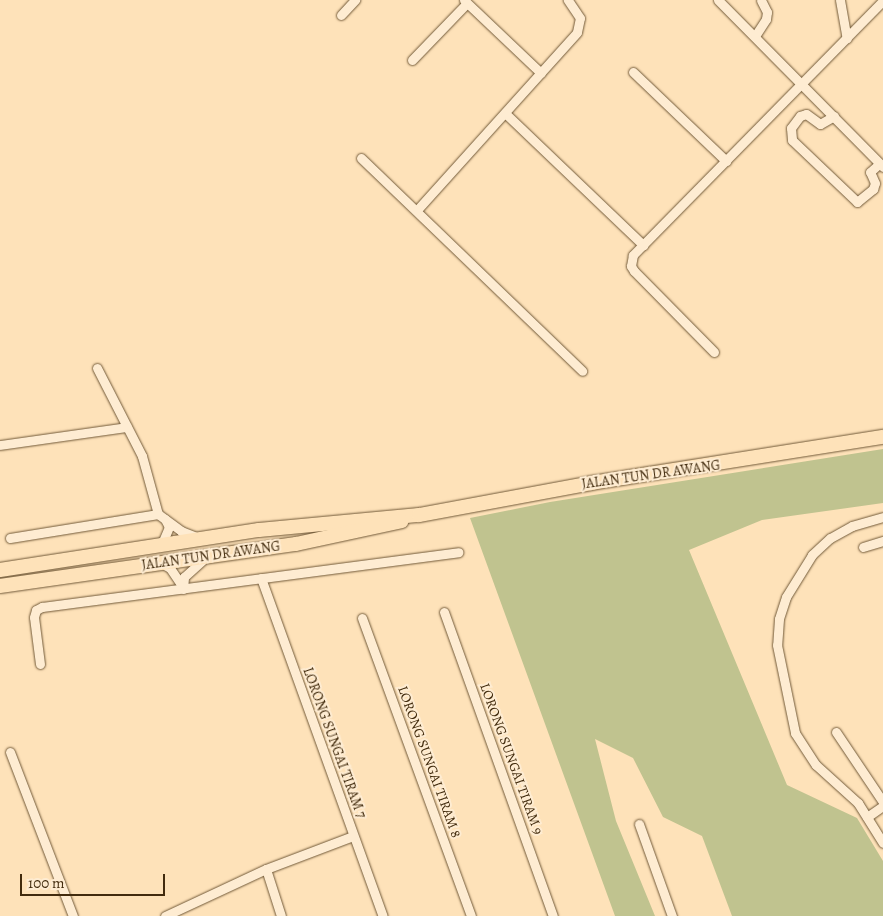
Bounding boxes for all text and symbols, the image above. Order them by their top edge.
street label: JALAN TUN DR AWANG [581,457,721,493]
street label: JALAN TUN DR AWANG [141,538,281,574]
street label: LORONG SUNGAI TIRAM 7 [299,665,369,821]
street label: LORONG SUNGAI TIRAM 9 [476,681,546,837]
street label: LORONG SUNGAI TIRAM 8 [394,684,464,840]
scale bar [22,864,168,896]
text: 100 m [28,873,65,893]

